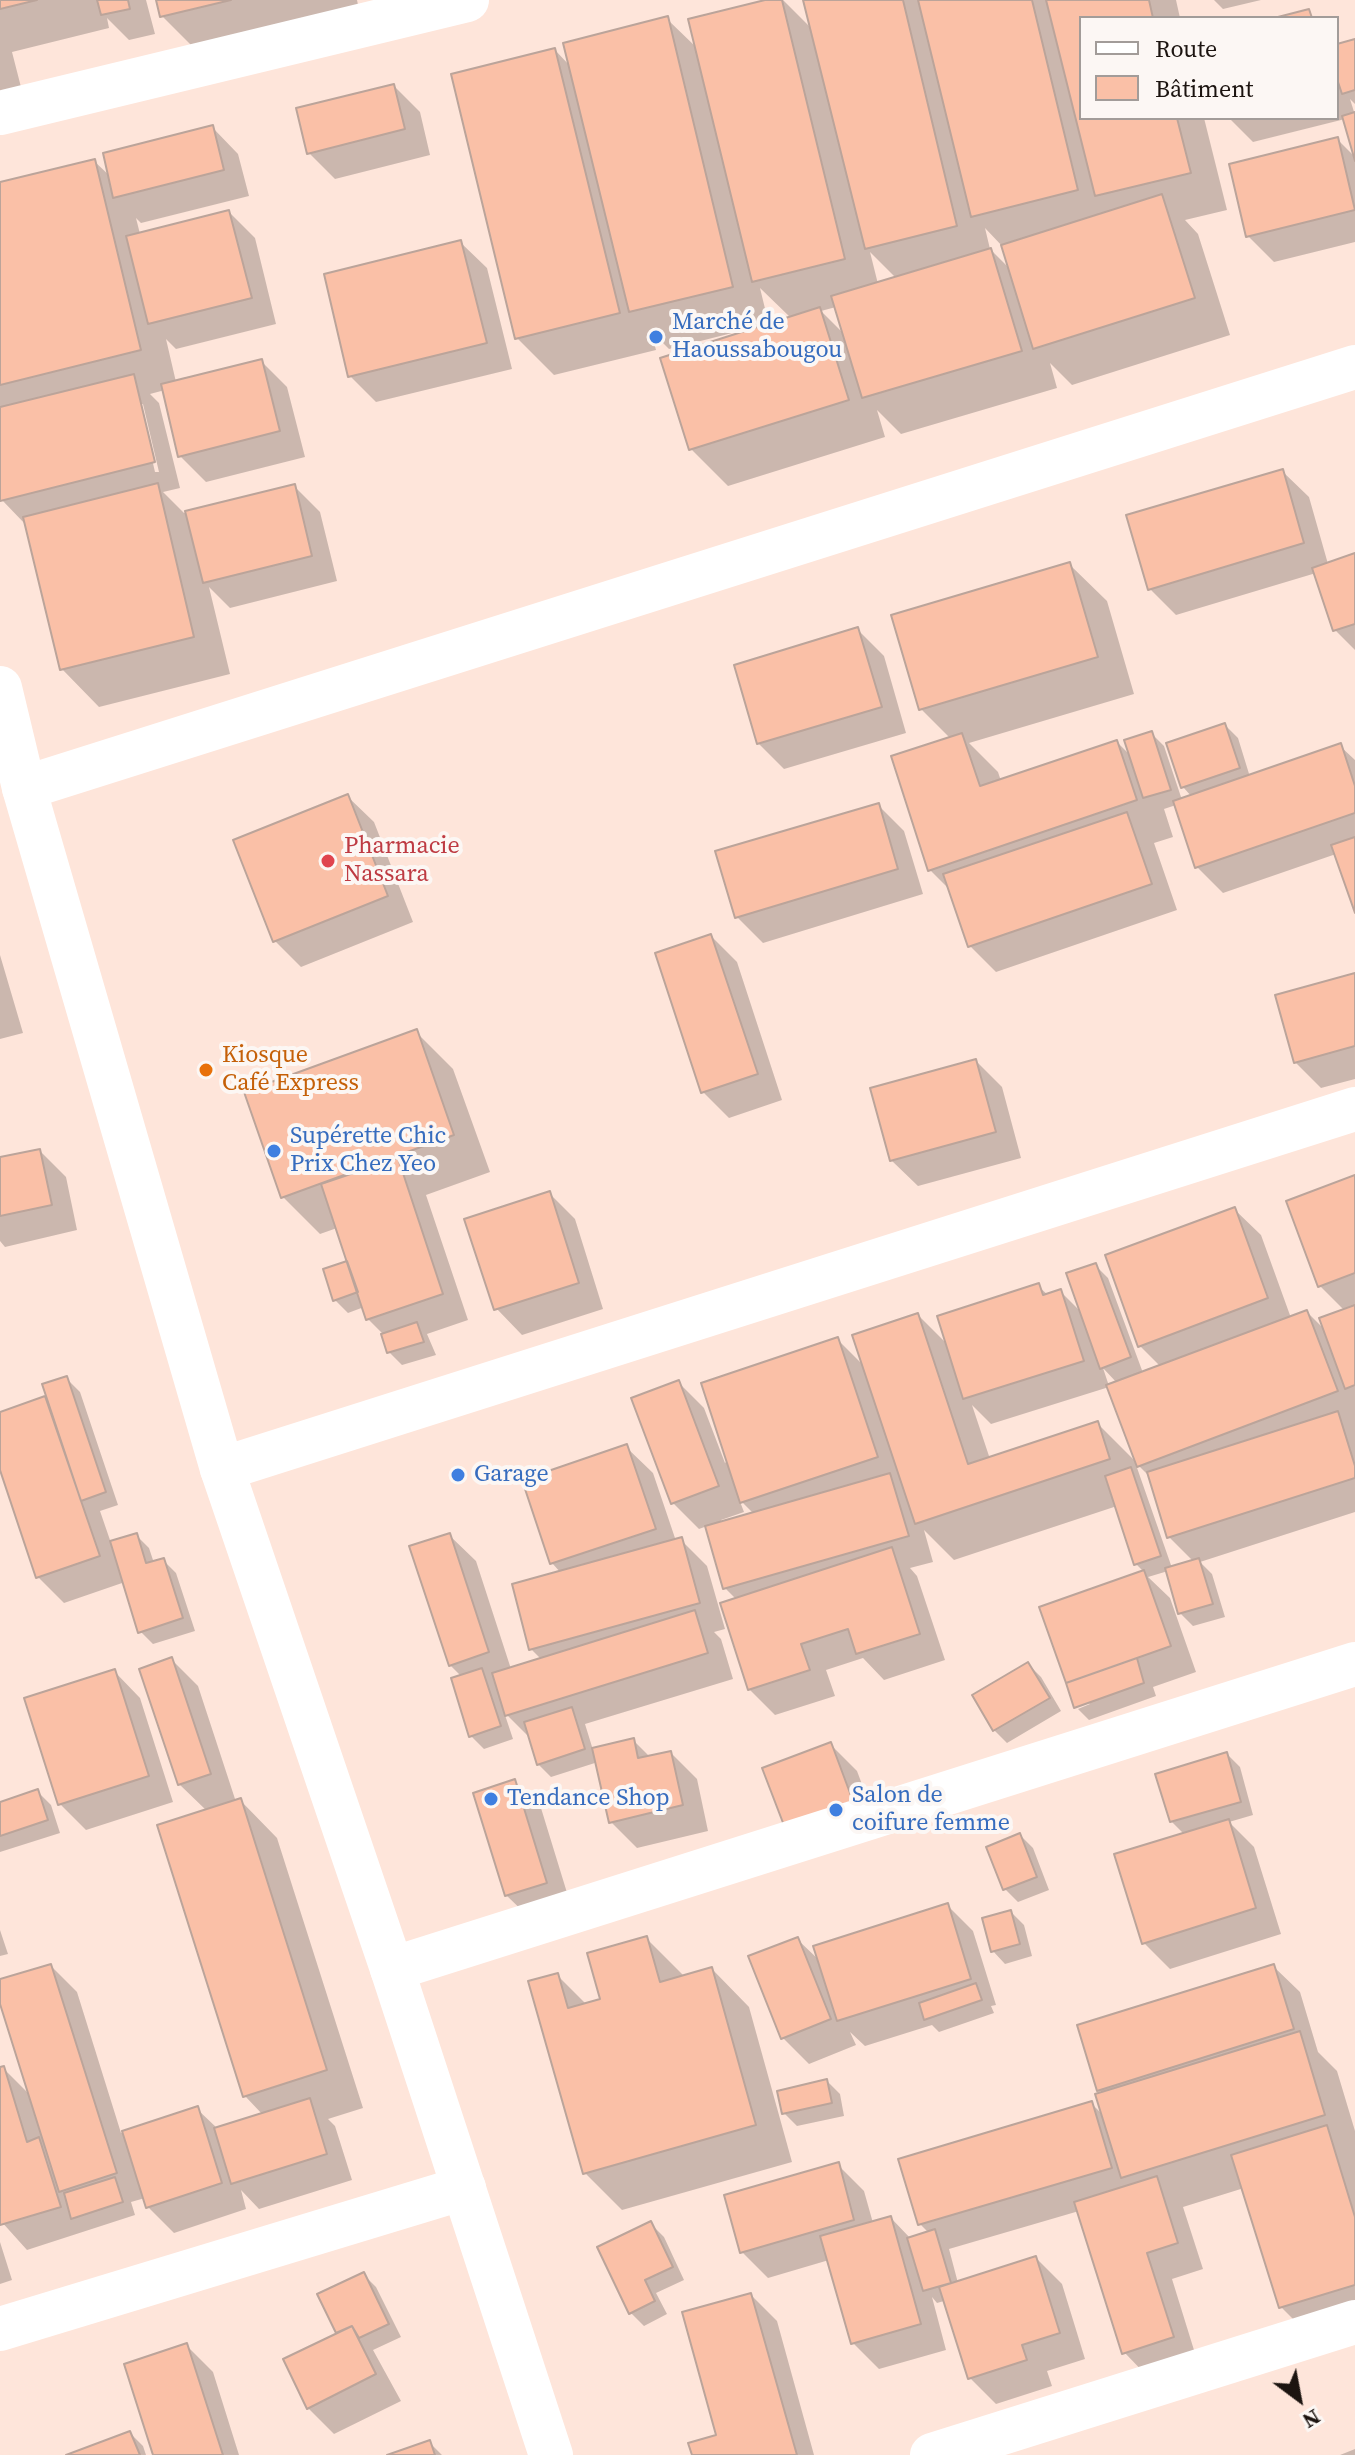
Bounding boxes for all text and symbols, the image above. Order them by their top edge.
legend [1079,16,1339,120]
text: Route [1155,32,1217,65]
text: Bâtiment [1155,72,1253,105]
place label: Marché de Haoussabougou [672,309,842,365]
marker: Marché de Haoussabougou [647,328,665,346]
place label: Pharmacie Nassara [344,833,460,889]
marker: Pharmacie Nassara [319,852,337,870]
place label: Kiosque Café Express [222,1042,359,1098]
marker: Kiosque Café Express [197,1061,215,1079]
place label: Supérette Chic Prix Chez Yeo [290,1123,446,1179]
marker: Supérette Chic Prix Chez Yeo [265,1142,283,1160]
place label: Garage [474,1461,549,1489]
marker: Garage [449,1466,467,1484]
place label: Salon de coifure femme [852,1782,1010,1838]
place label: Tendance Shop [507,1785,670,1813]
marker: Tendance Shop [482,1790,500,1808]
marker: Salon de coifure femme [827,1801,845,1819]
north arrow [1259,2359,1339,2439]
text: N [1297,2402,1326,2436]

